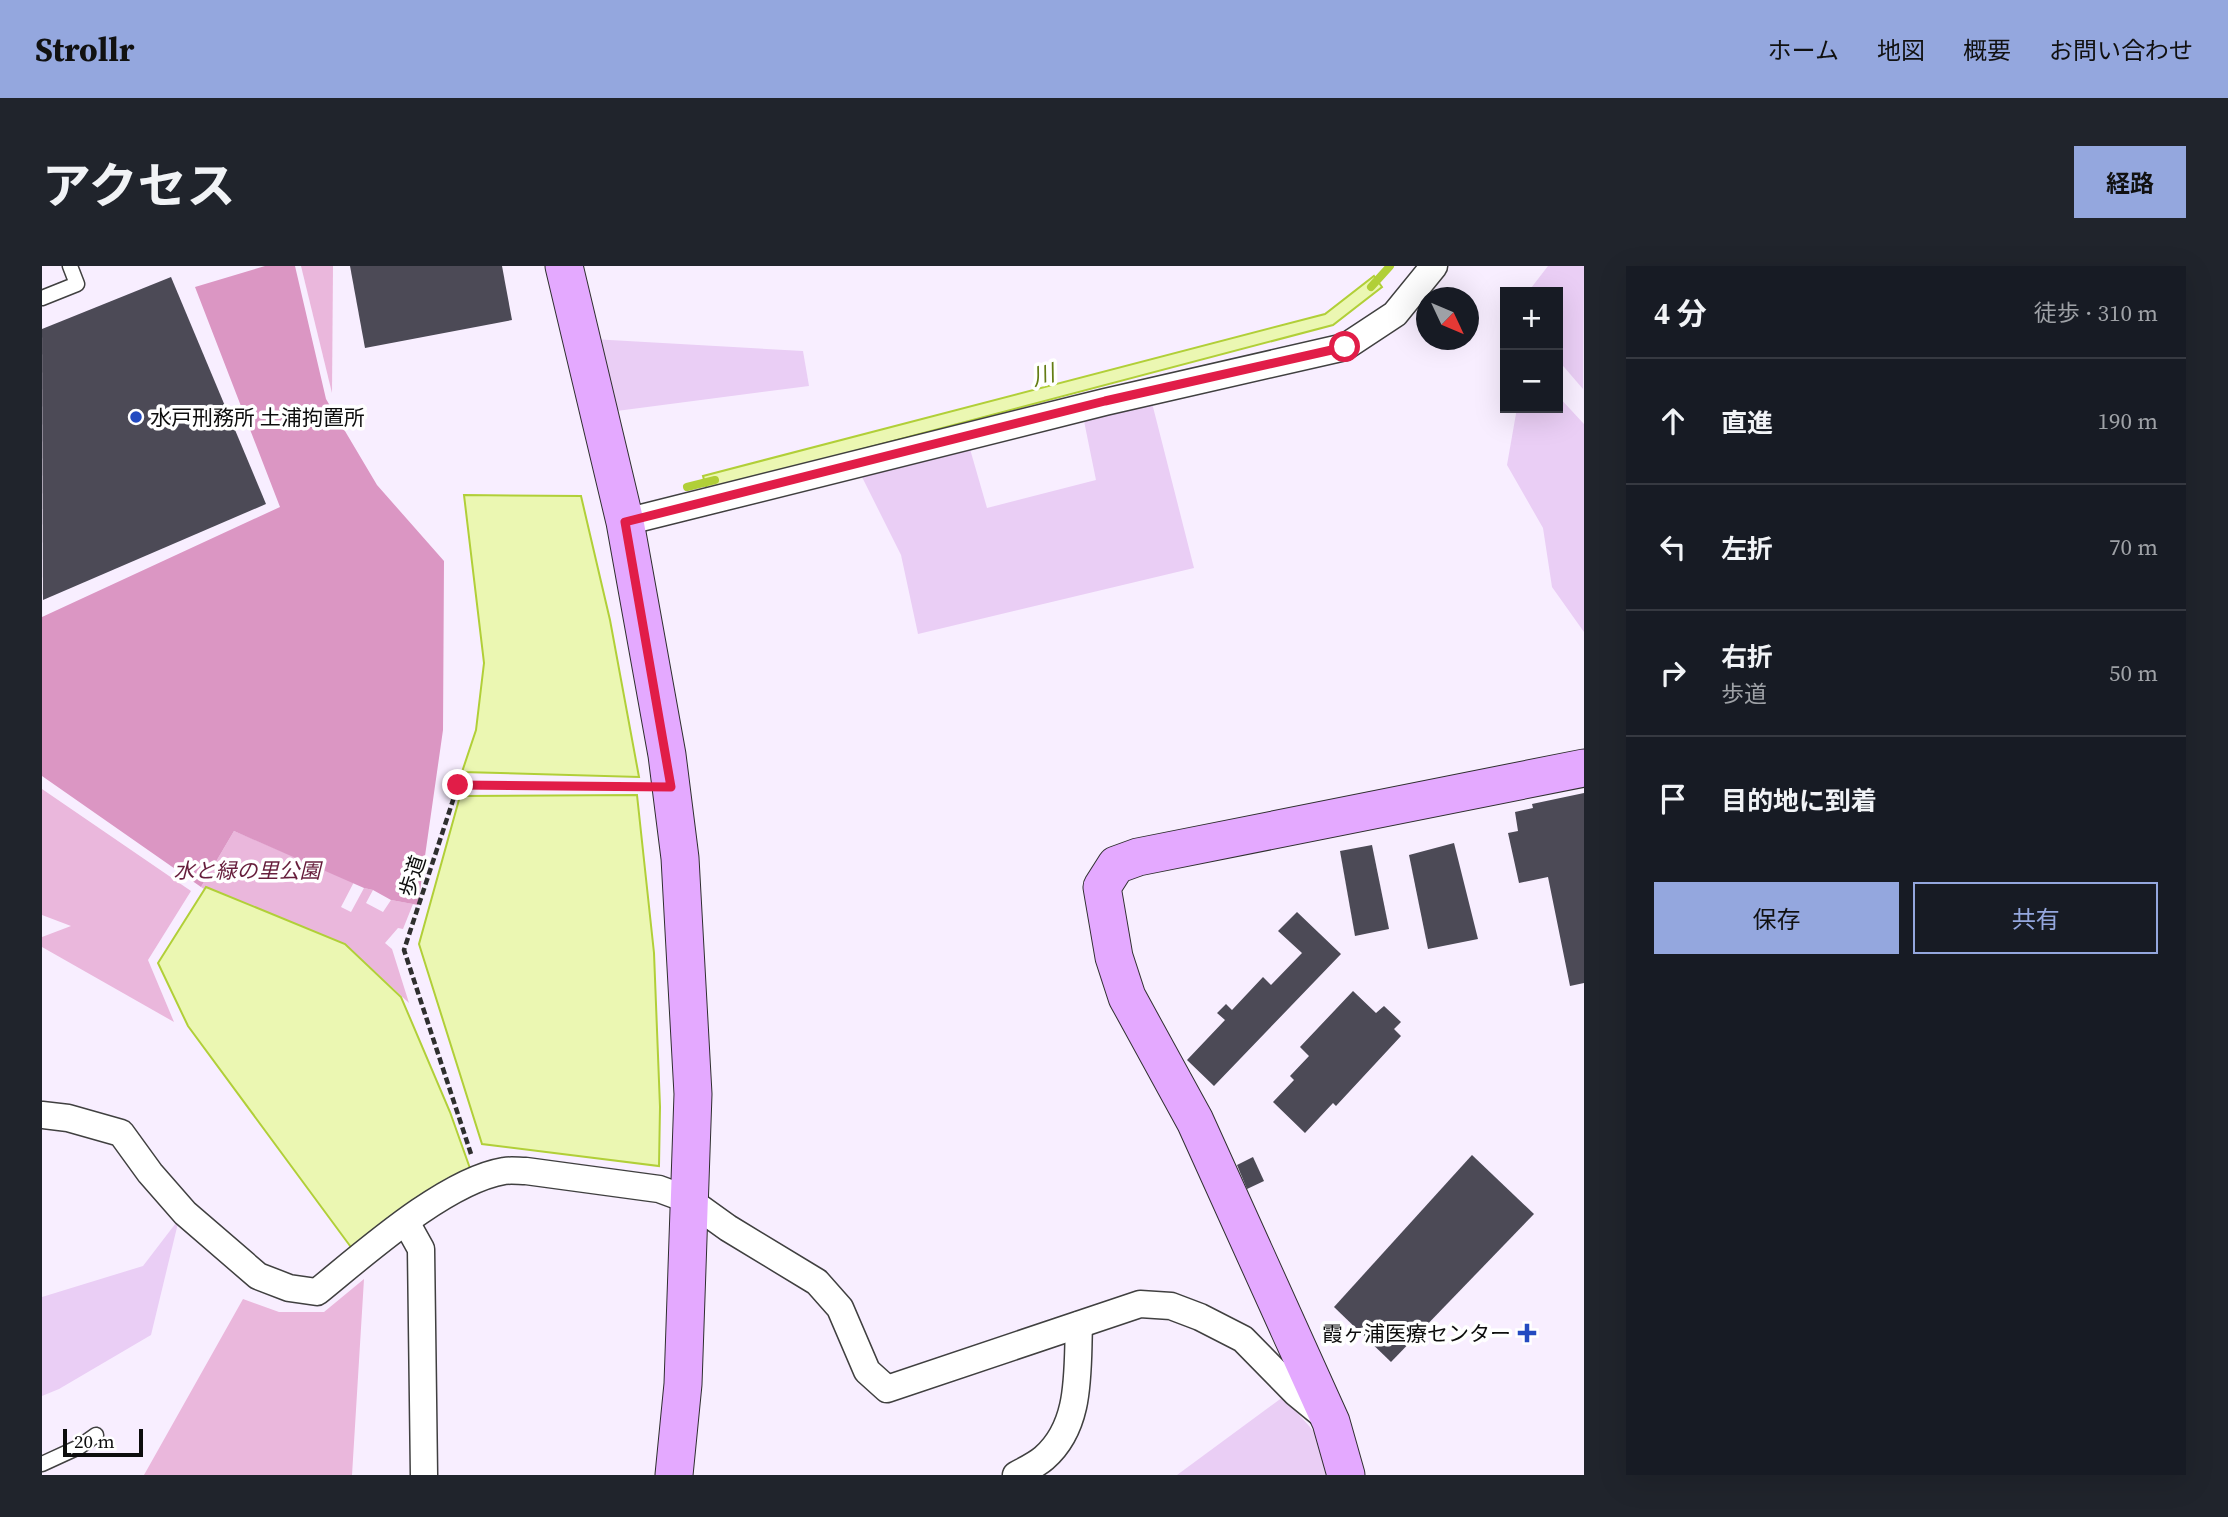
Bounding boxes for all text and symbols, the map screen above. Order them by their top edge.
text: Strollr [35,27,134,72]
text: ホーム [1768,34,1839,67]
text: 地図 [1877,34,1925,67]
text: 概要 [1963,34,2011,67]
text: お問い合わせ [2049,34,2193,67]
button: 経路 [2074,146,2186,218]
text: アクセス [42,152,236,219]
north arrow [1416,287,1479,350]
map controls [1500,287,1563,413]
button: + [1500,287,1563,350]
text: 4 分 [1654,293,1707,334]
text: 徒歩 · 310 m [2034,297,2158,329]
route start [1329,331,1360,362]
button: − [1500,350,1563,413]
water label: 川 [1028,356,1061,393]
icon: ahead [1654,402,1692,440]
place label: 水戸刑務所 土浦拘置所 [150,403,365,432]
text: 直進 [1721,405,1773,441]
text: 190 m [2097,405,2158,437]
marker: 水戸刑務所 土浦拘置所 [128,409,144,425]
icon: left [1654,528,1692,566]
text: 左折 [1721,531,1773,567]
text: 70 m [2109,531,2158,563]
text: 右折 [1721,639,1773,675]
icon: right [1654,654,1692,692]
text: 50 m [2109,657,2158,689]
text: 歩道 [1721,678,1767,710]
route end [442,769,473,800]
icon: arrive [1654,780,1692,818]
text: 目的地に到着 [1721,783,1877,819]
street label: 歩道 [392,852,432,900]
park label: 水と緑の里公園 [174,856,323,885]
button: 保存 [1654,882,1899,954]
button: 共有 [1913,882,2158,954]
place label: 霞ヶ浦医療センター [1322,1319,1511,1348]
marker: 霞ヶ浦医療センター [1517,1323,1537,1343]
scale bar [63,1426,144,1458]
text: 20 m [74,1428,115,1454]

